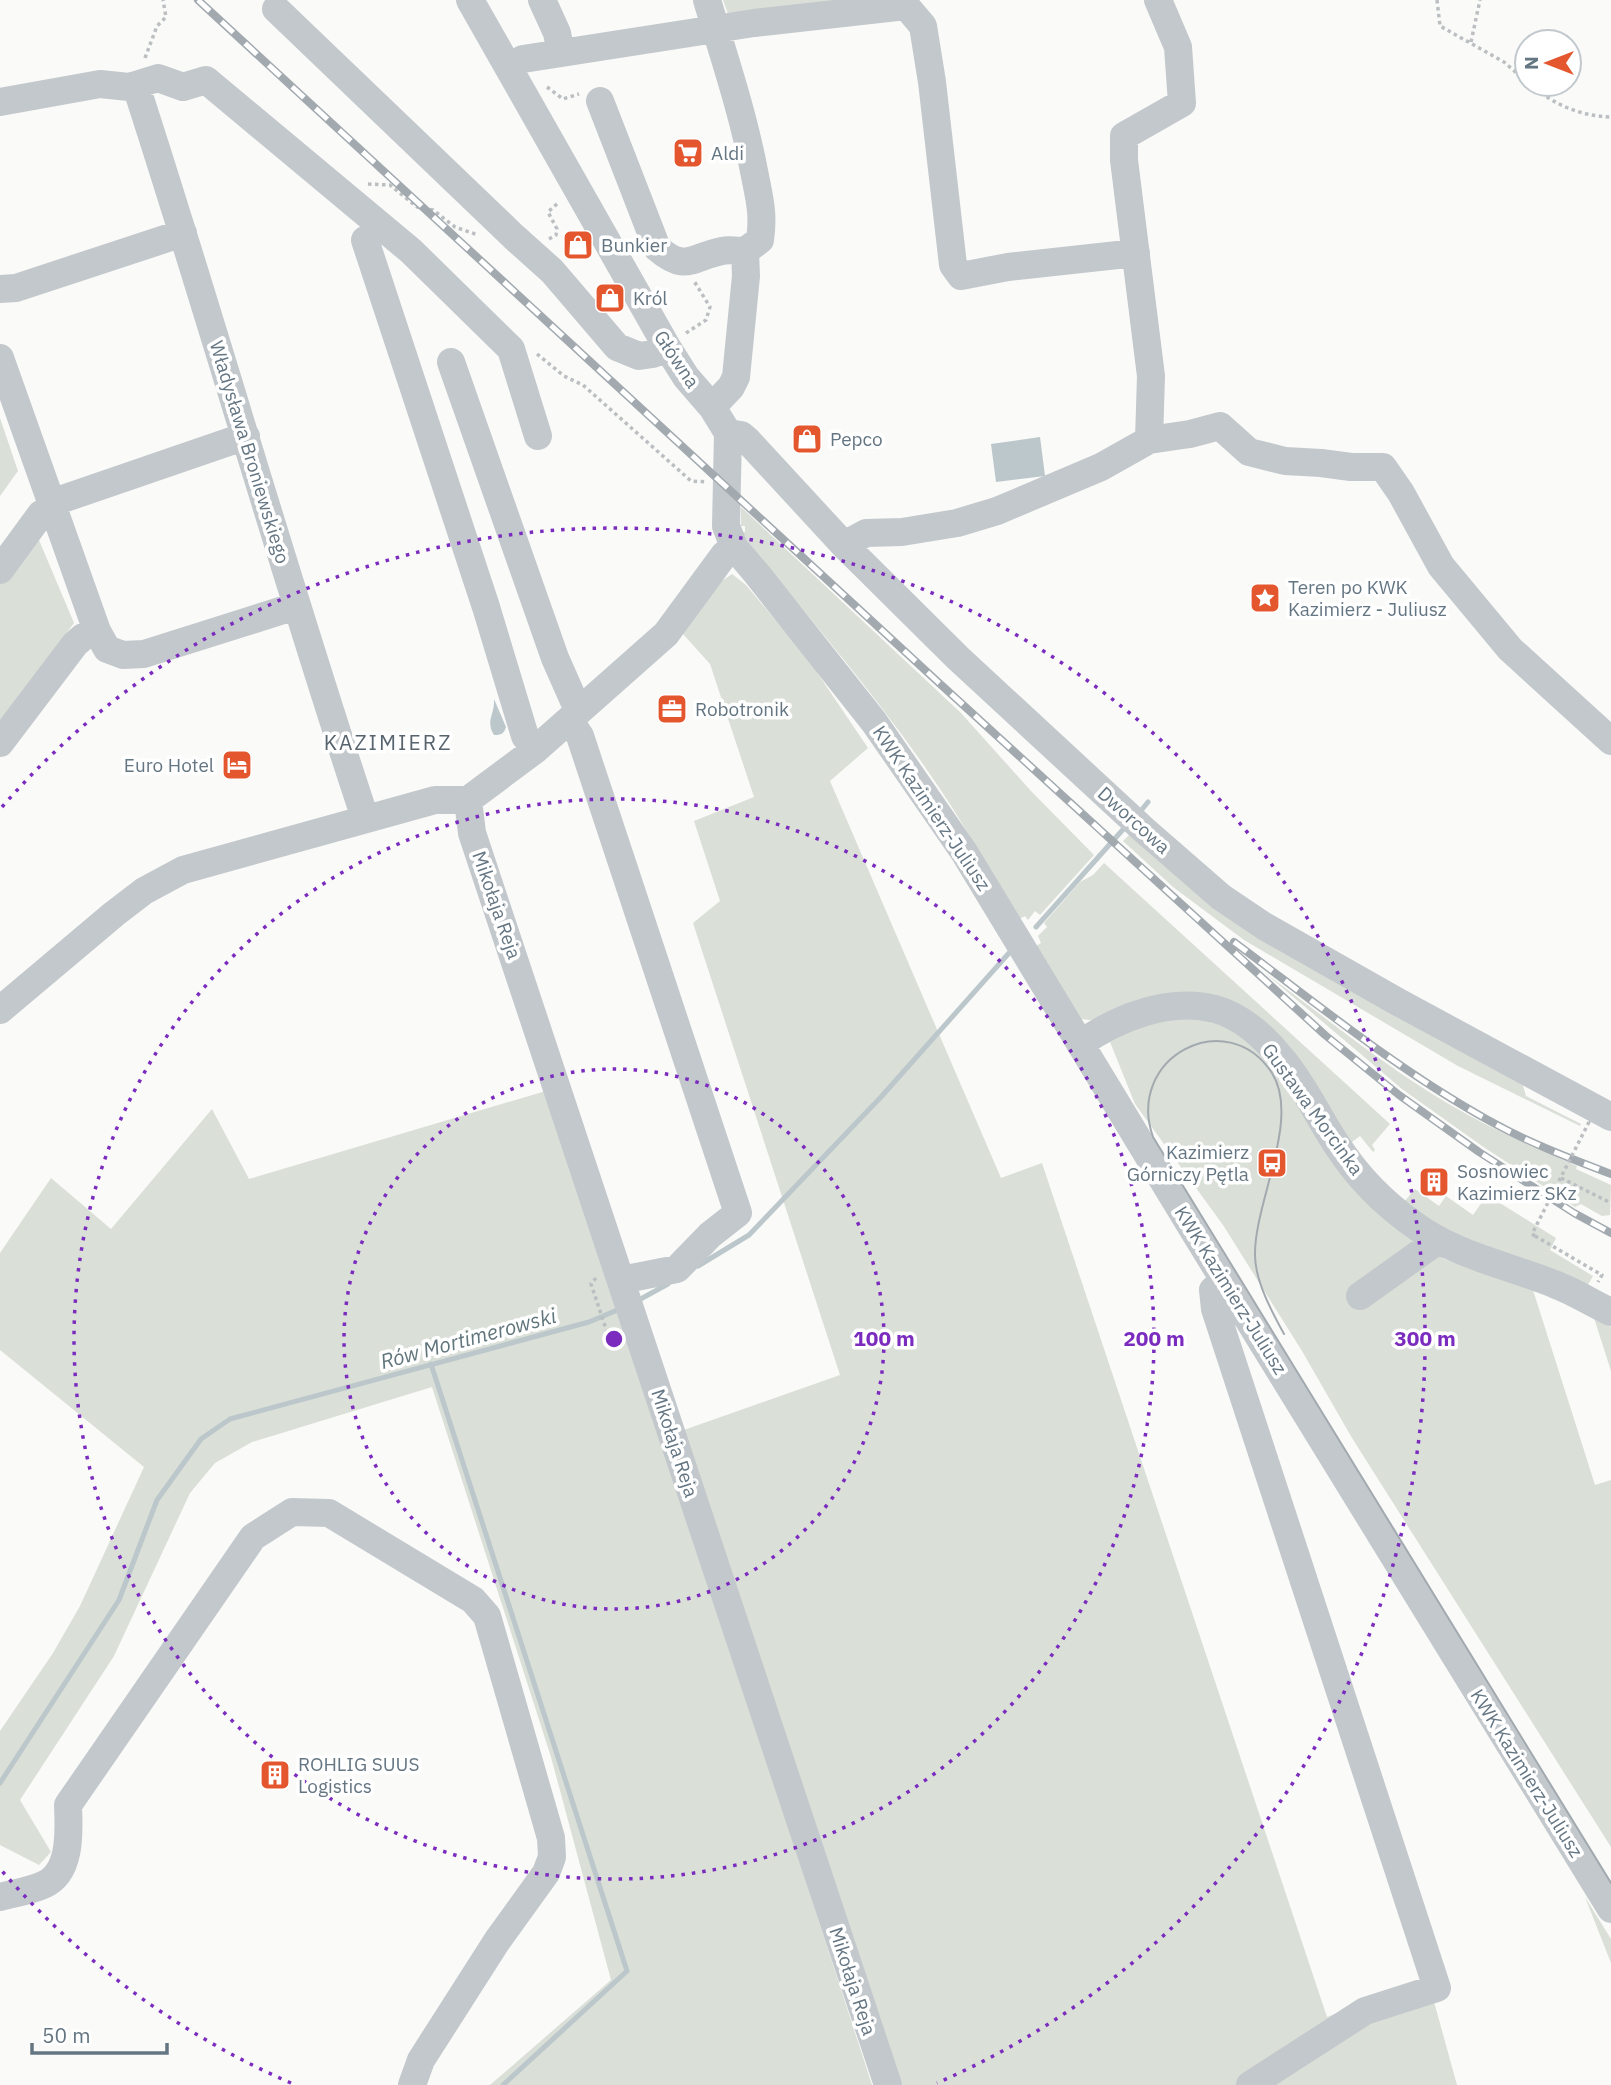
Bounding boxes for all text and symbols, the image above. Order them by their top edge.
north arrow [1513,28,1583,98]
text: N [1519,56,1543,70]
supermarket icon: Aldi [671,136,705,170]
place label: Aldi [711,141,744,165]
shop icon: Bunkier [561,228,595,262]
place label: Bunkier [601,233,667,257]
shop icon: Król [593,281,627,315]
place label: Król [633,286,668,310]
street label: Główna [649,326,705,392]
street label: Władysława Broniewskiego [205,338,295,566]
shop icon: Pepco [790,422,824,456]
place label: Pepco [830,427,883,451]
place label: Teren po KWK Kazimierz - Juliusz [1288,575,1447,621]
place icon: Teren po KWK Kazimierz - Juliusz [1248,581,1282,615]
office icon: Robotronik [655,692,689,726]
place label: Robotronik [695,697,789,721]
street label: KWK Kazimierz-Juliusz [868,721,996,895]
district label: KAZIMIERZ [324,728,452,756]
hotel icon: Euro Hotel [220,748,254,782]
place label: Euro Hotel [124,753,214,777]
street label: Dworcowa [1093,781,1175,859]
street label: Mikołaja Reja [467,848,527,962]
street label: Gustawa Morcinka [1257,1038,1369,1180]
place label: Kazimierz Górniczy Pętla [1127,1140,1249,1186]
bus stop icon: Kazimierz Górniczy Pętla [1255,1146,1289,1180]
place label: Sosnowiec Kazimierz SKz [1457,1159,1577,1205]
building icon: Sosnowiec Kazimierz SKz [1417,1165,1451,1199]
street label: KWK Kazimierz-Juliusz [1169,1201,1293,1379]
water label: Rów Mortimerowski [377,1301,559,1375]
text: 100 m [853,1324,915,1352]
text: 200 m [1123,1324,1185,1352]
text: 300 m [1394,1324,1456,1352]
centre of rings [602,1327,626,1351]
street label: Mikołaja Reja [646,1386,704,1500]
street label: KWK Kazimierz-Juliusz [1465,1684,1589,1862]
place label: ROHLIG SUUS Logistics [298,1752,420,1798]
building icon: ROHLIG SUUS Logistics [258,1758,292,1792]
street label: Mikołaja Reja [824,1924,882,2038]
scale bar [32,2011,166,2056]
text: 50 m [42,2021,91,2049]

